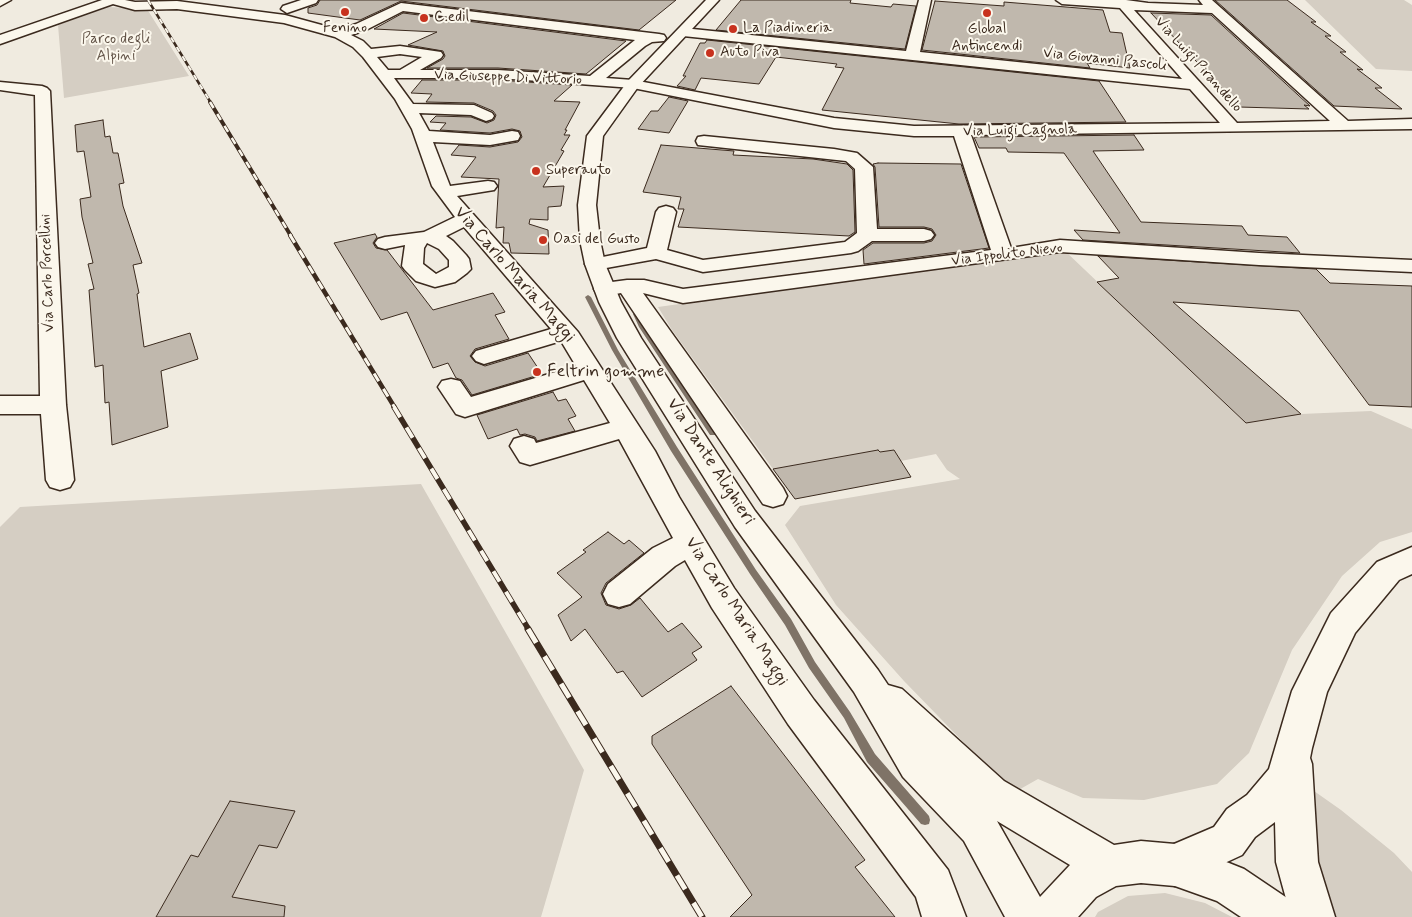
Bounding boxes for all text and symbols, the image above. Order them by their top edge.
marker: Fenino [339,6,351,18]
marker: Global Antincendi [981,7,993,19]
place label: C.edil [434,9,469,27]
marker: C.edil [418,12,430,24]
street label: Via Luigi Pirandello [1150,14,1246,116]
place label: Fenino [323,20,367,38]
place label: La Piadineria [743,20,832,38]
place label: Global Antincendi [951,21,1023,56]
marker: La Piadineria [727,23,739,35]
park label: Parco degli Alpini [82,31,150,66]
place label: Auto Piva [720,44,779,62]
street label: Via Giovanni Pascoli [1042,45,1168,75]
marker: Auto Piva [704,47,716,59]
street label: Via Giuseppe Di Vittorio [434,66,582,90]
street label: Via Luigi Cagnola [963,121,1077,141]
place label: Superauto [546,162,611,180]
marker: Superauto [530,165,542,177]
street label: Via Carlo Maria Maggi [449,202,579,348]
street label: Via Carlo Porcellini [37,214,59,332]
place label: Oasi del Gusto [553,231,640,249]
marker: Oasi del Gusto [537,234,549,246]
street label: Via Ippolito Nievo [950,239,1064,271]
place label: Feltrin gomme [547,361,664,383]
marker: Feltrin gomme [531,366,543,378]
street label: Via Dante Alighieri [661,395,759,529]
street label: Via Carlo Maria Maggi [680,533,792,691]

